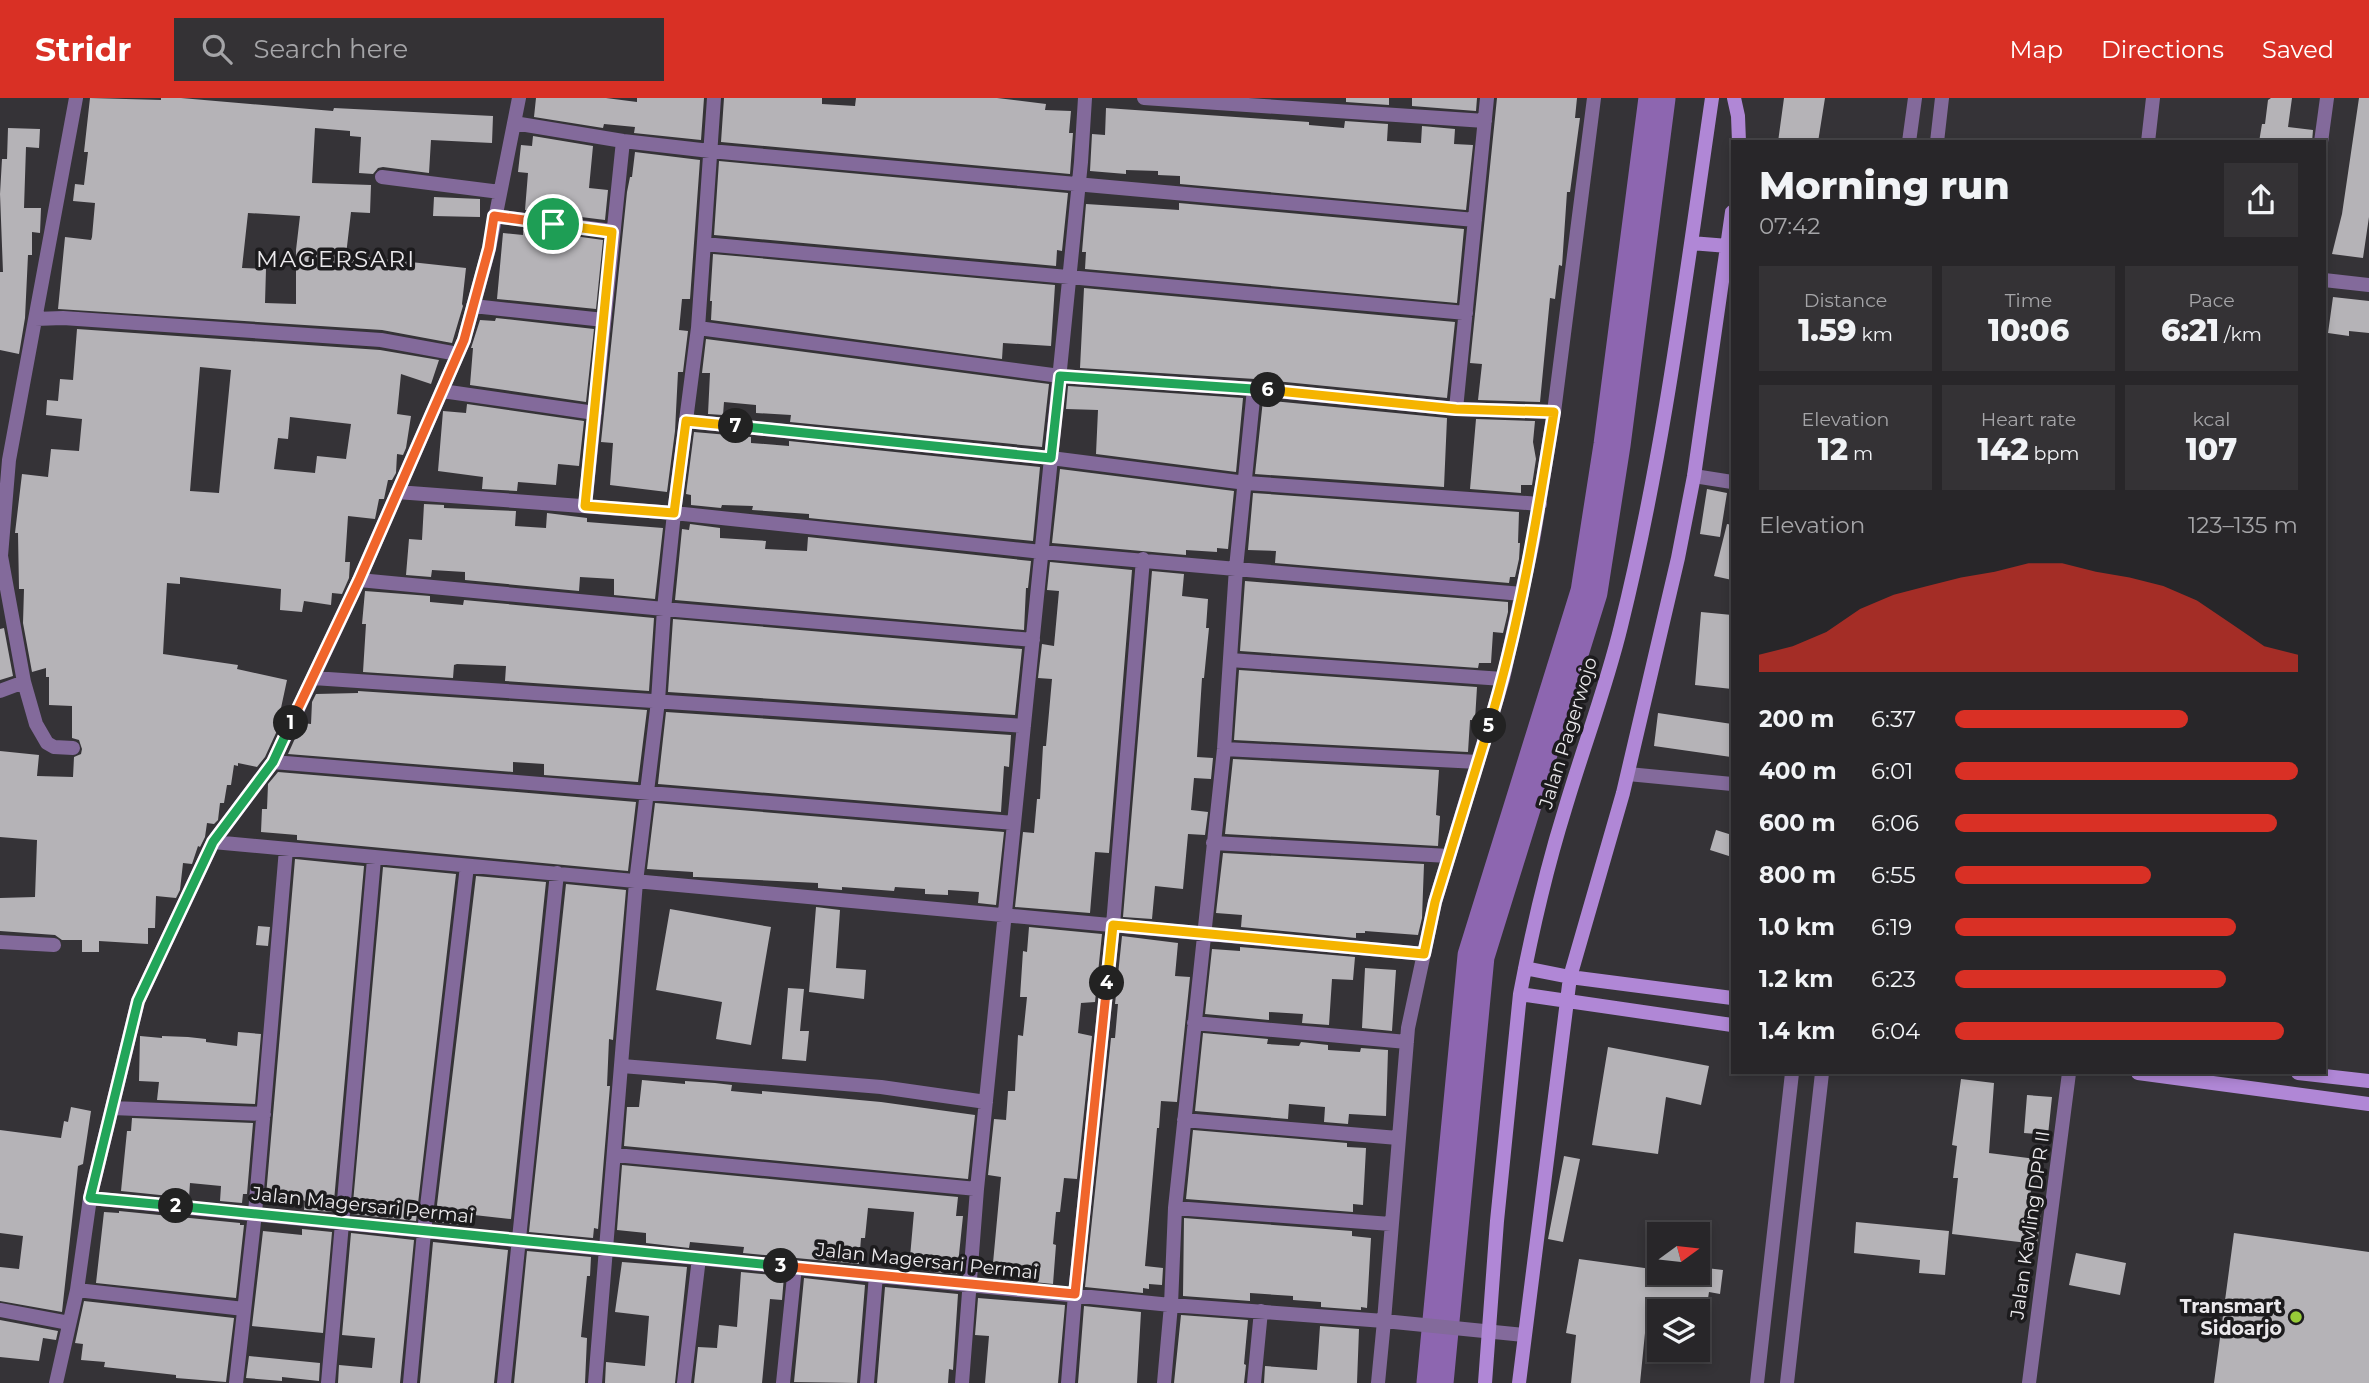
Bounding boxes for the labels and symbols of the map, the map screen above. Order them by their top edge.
pin [523,194,583,254]
district label: MAGERSARI [256,245,416,273]
pin: 6 [1250,372,1286,408]
pin: 7 [718,408,754,444]
street label: Jalan Pagerwojo [1534,654,1602,813]
pin: 1 [274,706,308,740]
pin: 5 [1472,708,1506,744]
pin: 4 [1090,966,1124,1001]
street label: Jalan Kavling DPR II [2005,1129,2055,1322]
street label: Jalan Magersari Permai [250,1182,475,1228]
pin: 2 [158,1188,194,1224]
north arrow [1647,1222,1710,1284]
street label: Jalan Magersari Permai [814,1238,1039,1284]
pin: 3 [764,1248,798,1284]
place label: Transmart Sidoarjo [2180,1295,2282,1340]
marker: Transmart Sidoarjo [2288,1309,2304,1325]

